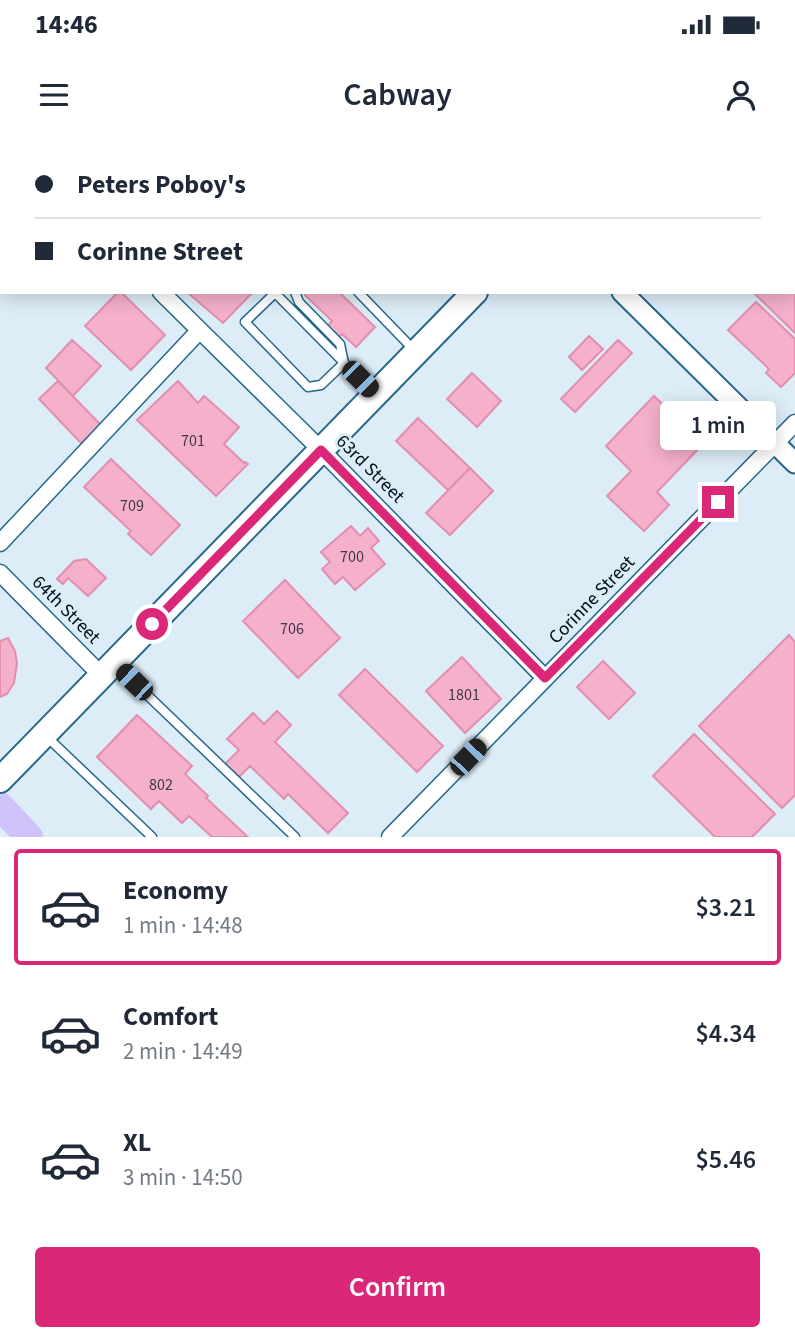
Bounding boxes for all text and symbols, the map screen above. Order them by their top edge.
text: 14:46 [35,6,98,43]
text: Cabway [343,72,452,118]
icon: menu [35,76,73,114]
icon: person [722,76,760,114]
text: Peters Poboy's [77,166,246,203]
text: Corinne Street [77,233,243,270]
car [338,357,383,401]
callout: 1 min [660,400,776,450]
text: 1 min [691,409,745,442]
street label: 63rd Street [330,429,411,510]
house number: 701 [181,430,205,452]
route end [702,486,734,518]
house number: 709 [120,495,144,517]
house number: 700 [340,546,364,568]
street label: Corinne Street [543,549,642,650]
street label: 64th Street [26,570,107,651]
route start [136,608,168,640]
house number: 706 [280,618,304,640]
car [112,660,157,704]
house number: 1801 [448,684,480,706]
car [446,735,491,779]
house number: 802 [149,774,173,796]
text: Economy [123,872,228,909]
icon: car [39,876,102,939]
text: $3.21 [695,889,756,926]
text: 1 min · 14:48 [123,909,243,942]
text: Comfort [123,998,218,1035]
icon: car [39,1002,102,1065]
text: $4.34 [695,1015,756,1052]
text: 2 min · 14:49 [123,1035,243,1068]
text: XL [123,1124,151,1161]
icon: car [39,1128,102,1191]
text: $5.46 [695,1141,756,1178]
text: 3 min · 14:50 [123,1161,243,1194]
button: Confirm [35,1247,760,1327]

